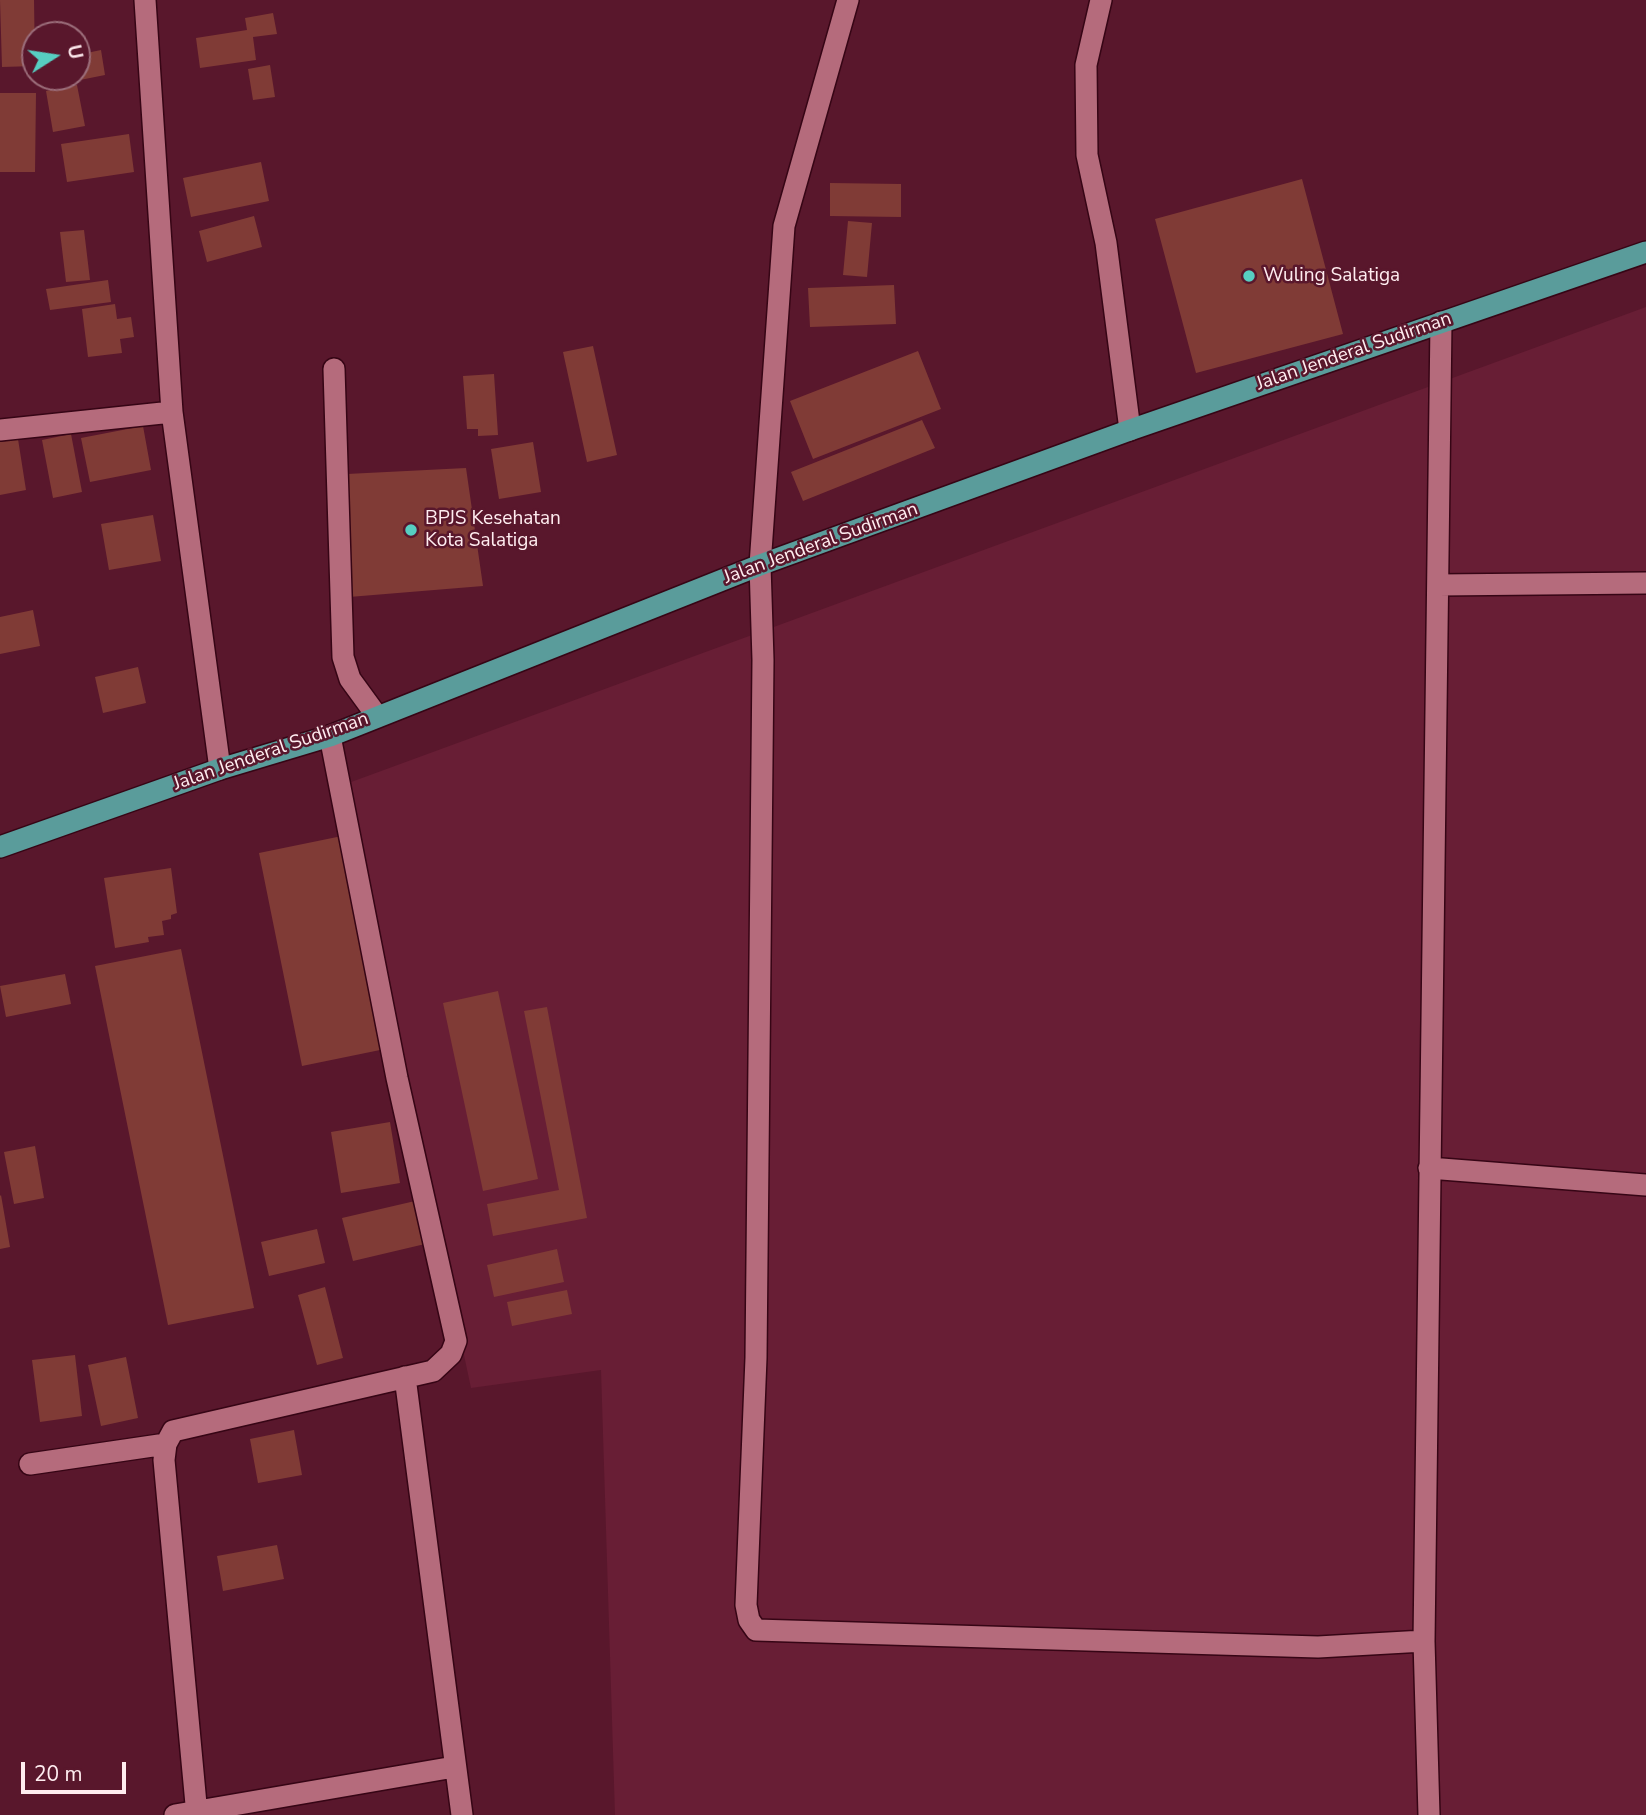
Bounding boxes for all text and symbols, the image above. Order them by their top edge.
north arrow [21,21,91,91]
text: U [60,42,89,62]
place label: Wuling Salatiga [1263,265,1400,287]
marker: Wuling Salatiga [1241,268,1257,284]
street label: Jalan Jenderal Sudirman [1253,308,1455,396]
street label: Jalan Jenderal Sudirman [721,498,921,590]
place label: BPJS Kesehatan Kota Salatiga [425,508,561,552]
marker: BPJS Kesehatan Kota Salatiga [403,522,419,538]
street label: Jalan Jenderal Sudirman [170,708,372,796]
scale bar [24,1748,130,1792]
text: 20 m [34,1760,83,1788]

